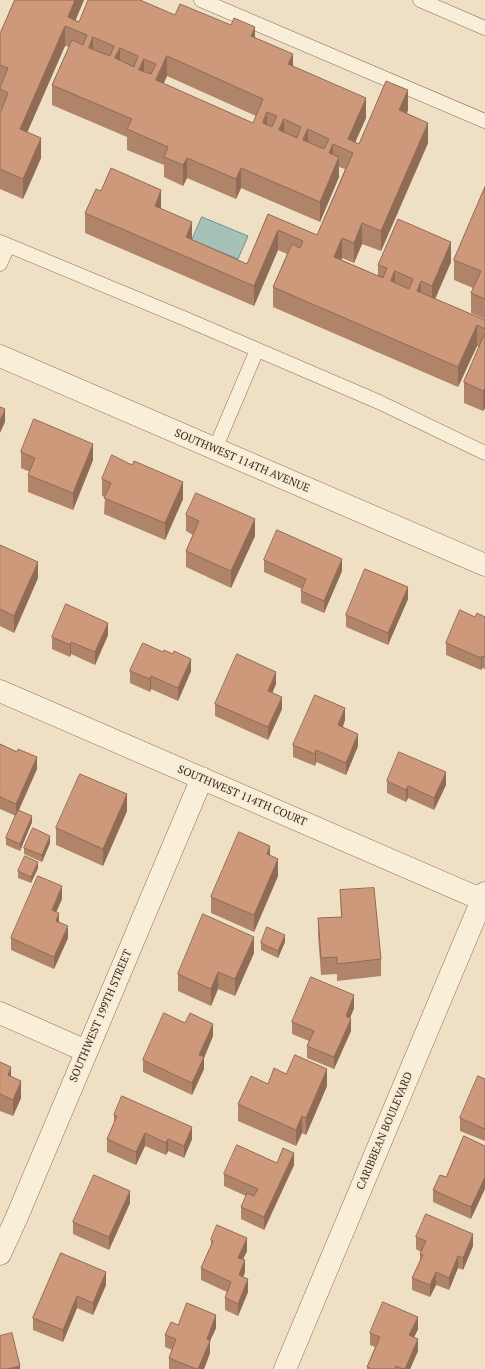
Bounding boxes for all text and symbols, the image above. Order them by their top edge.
street label: SOUTHWEST 114TH AVENUE [172,426,312,496]
street label: SOUTHWEST 114TH COURT [175,763,309,829]
street label: SOUTHWEST 199TH STREET [67,948,135,1084]
street label: CARIBBEAN BOULEVARD [354,1070,416,1192]

